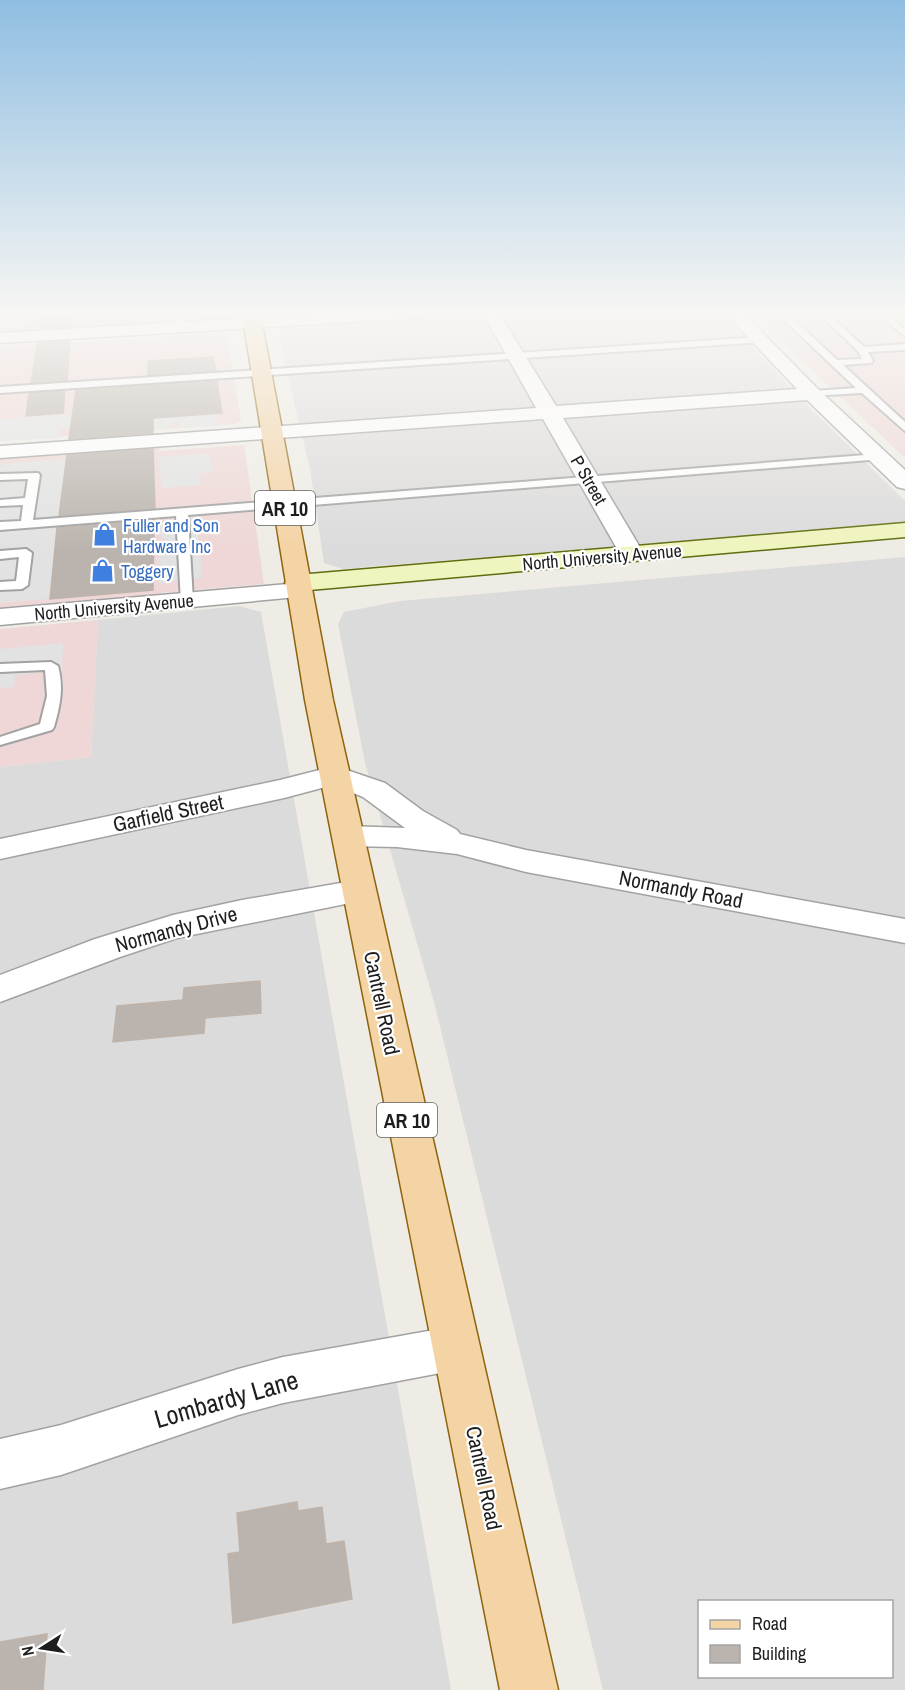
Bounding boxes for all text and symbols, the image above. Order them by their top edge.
street label: P Street [565,451,613,509]
road number: AR 10 [255,491,315,525]
place label: Fuller and Son Hardware Inc [123,513,219,559]
shop icon: Fuller and Son Hardware Inc [92,522,118,548]
street label: North University Avenue [521,538,683,576]
shop icon: Toggery [90,558,116,584]
place label: Toggery [121,559,174,584]
street label: North University Avenue [33,588,195,626]
street label: Garfield Street [110,787,226,839]
street label: Normandy Road [617,863,745,915]
street label: Normandy Drive [112,899,240,959]
street label: Cantrell Road [357,948,407,1058]
road number: AR 10 [377,1103,437,1137]
street label: Lombardy Lane [150,1362,302,1436]
street label: Cantrell Road [459,1423,509,1533]
legend [698,1600,893,1678]
text: Road [752,1611,787,1636]
north arrow [12,1618,72,1678]
text: Building [752,1641,807,1666]
text: N [16,1644,39,1658]

